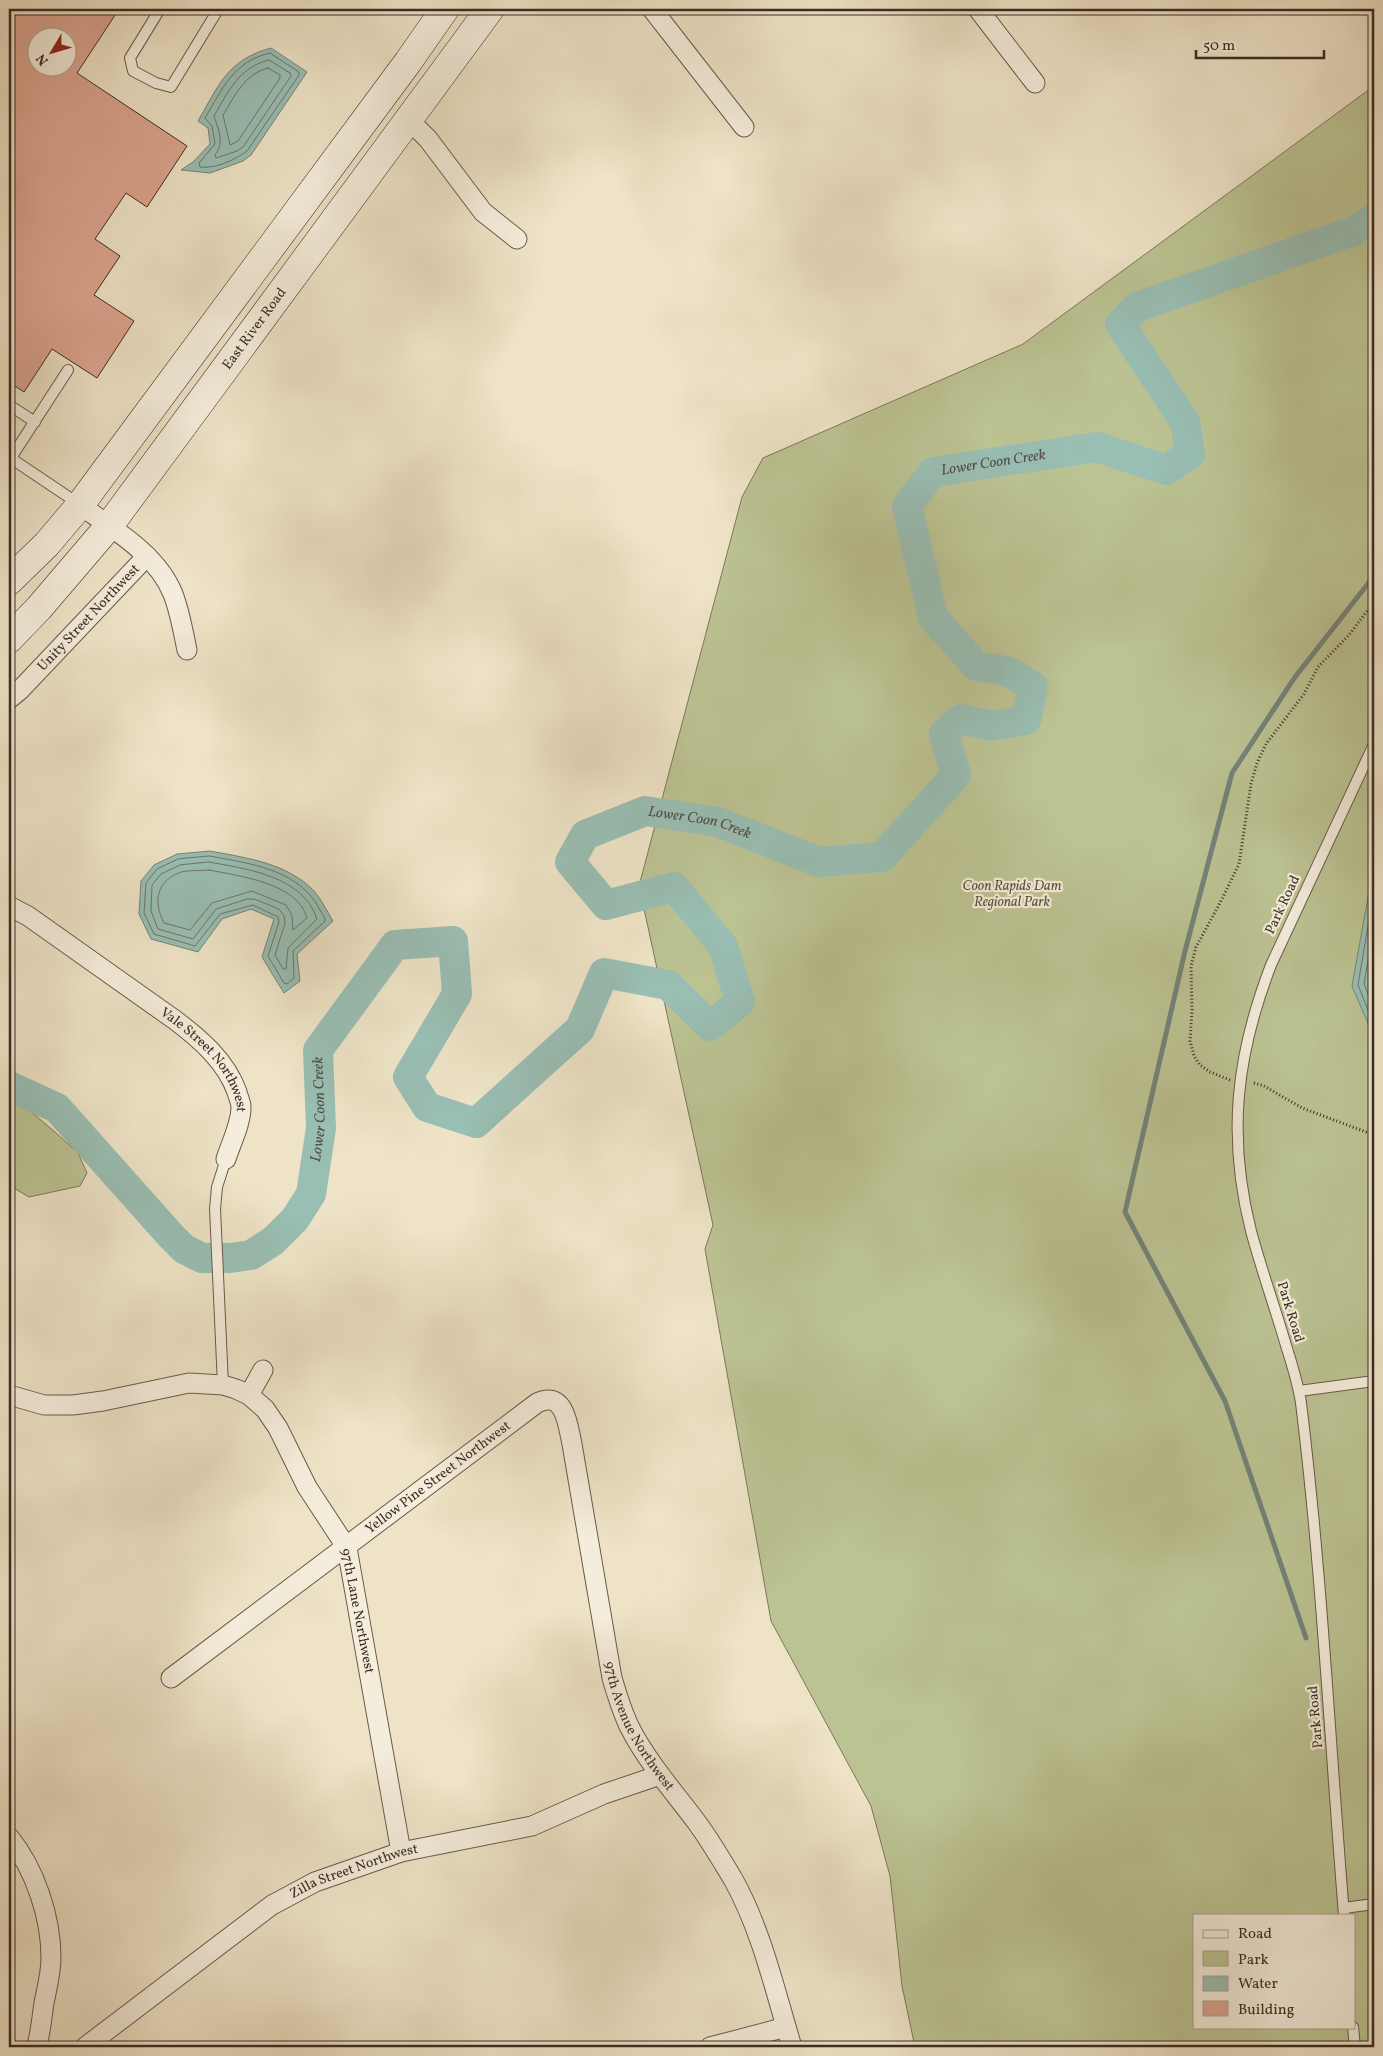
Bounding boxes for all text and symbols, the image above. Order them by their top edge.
north arrow [28,28,78,78]
scale bar [1196,28,1323,60]
text: 50 m [1203,36,1235,57]
text: N [32,49,54,69]
street label: East River Road [218,284,291,373]
water label: Lower Coon Creek [940,444,1047,481]
street label: Unity Street Northwest [33,560,144,675]
water label: Lower Coon Creek [647,801,754,845]
street label: Park Road [1261,872,1305,938]
park label: Coon Rapids Dam Regional Park [963,877,1062,912]
street label: Vale Street Northwest [156,1003,251,1113]
water label: Lower Coon Creek [305,1056,332,1164]
street label: Park Road [1272,1279,1308,1345]
street label: Yellow Pine Street Northwest [361,1416,515,1538]
street label: 97th Lane Northwest [336,1547,378,1675]
street label: 97th Avenue Northwest [600,1660,679,1795]
street label: Park Road [1304,1685,1328,1749]
street label: Zilla Street Northwest [286,1839,420,1903]
legend [1193,1914,1356,2028]
text: Road [1238,1924,1272,1945]
text: Park [1238,1950,1269,1971]
text: Water [1238,1974,1278,1995]
text: Building [1238,2000,1295,2021]

